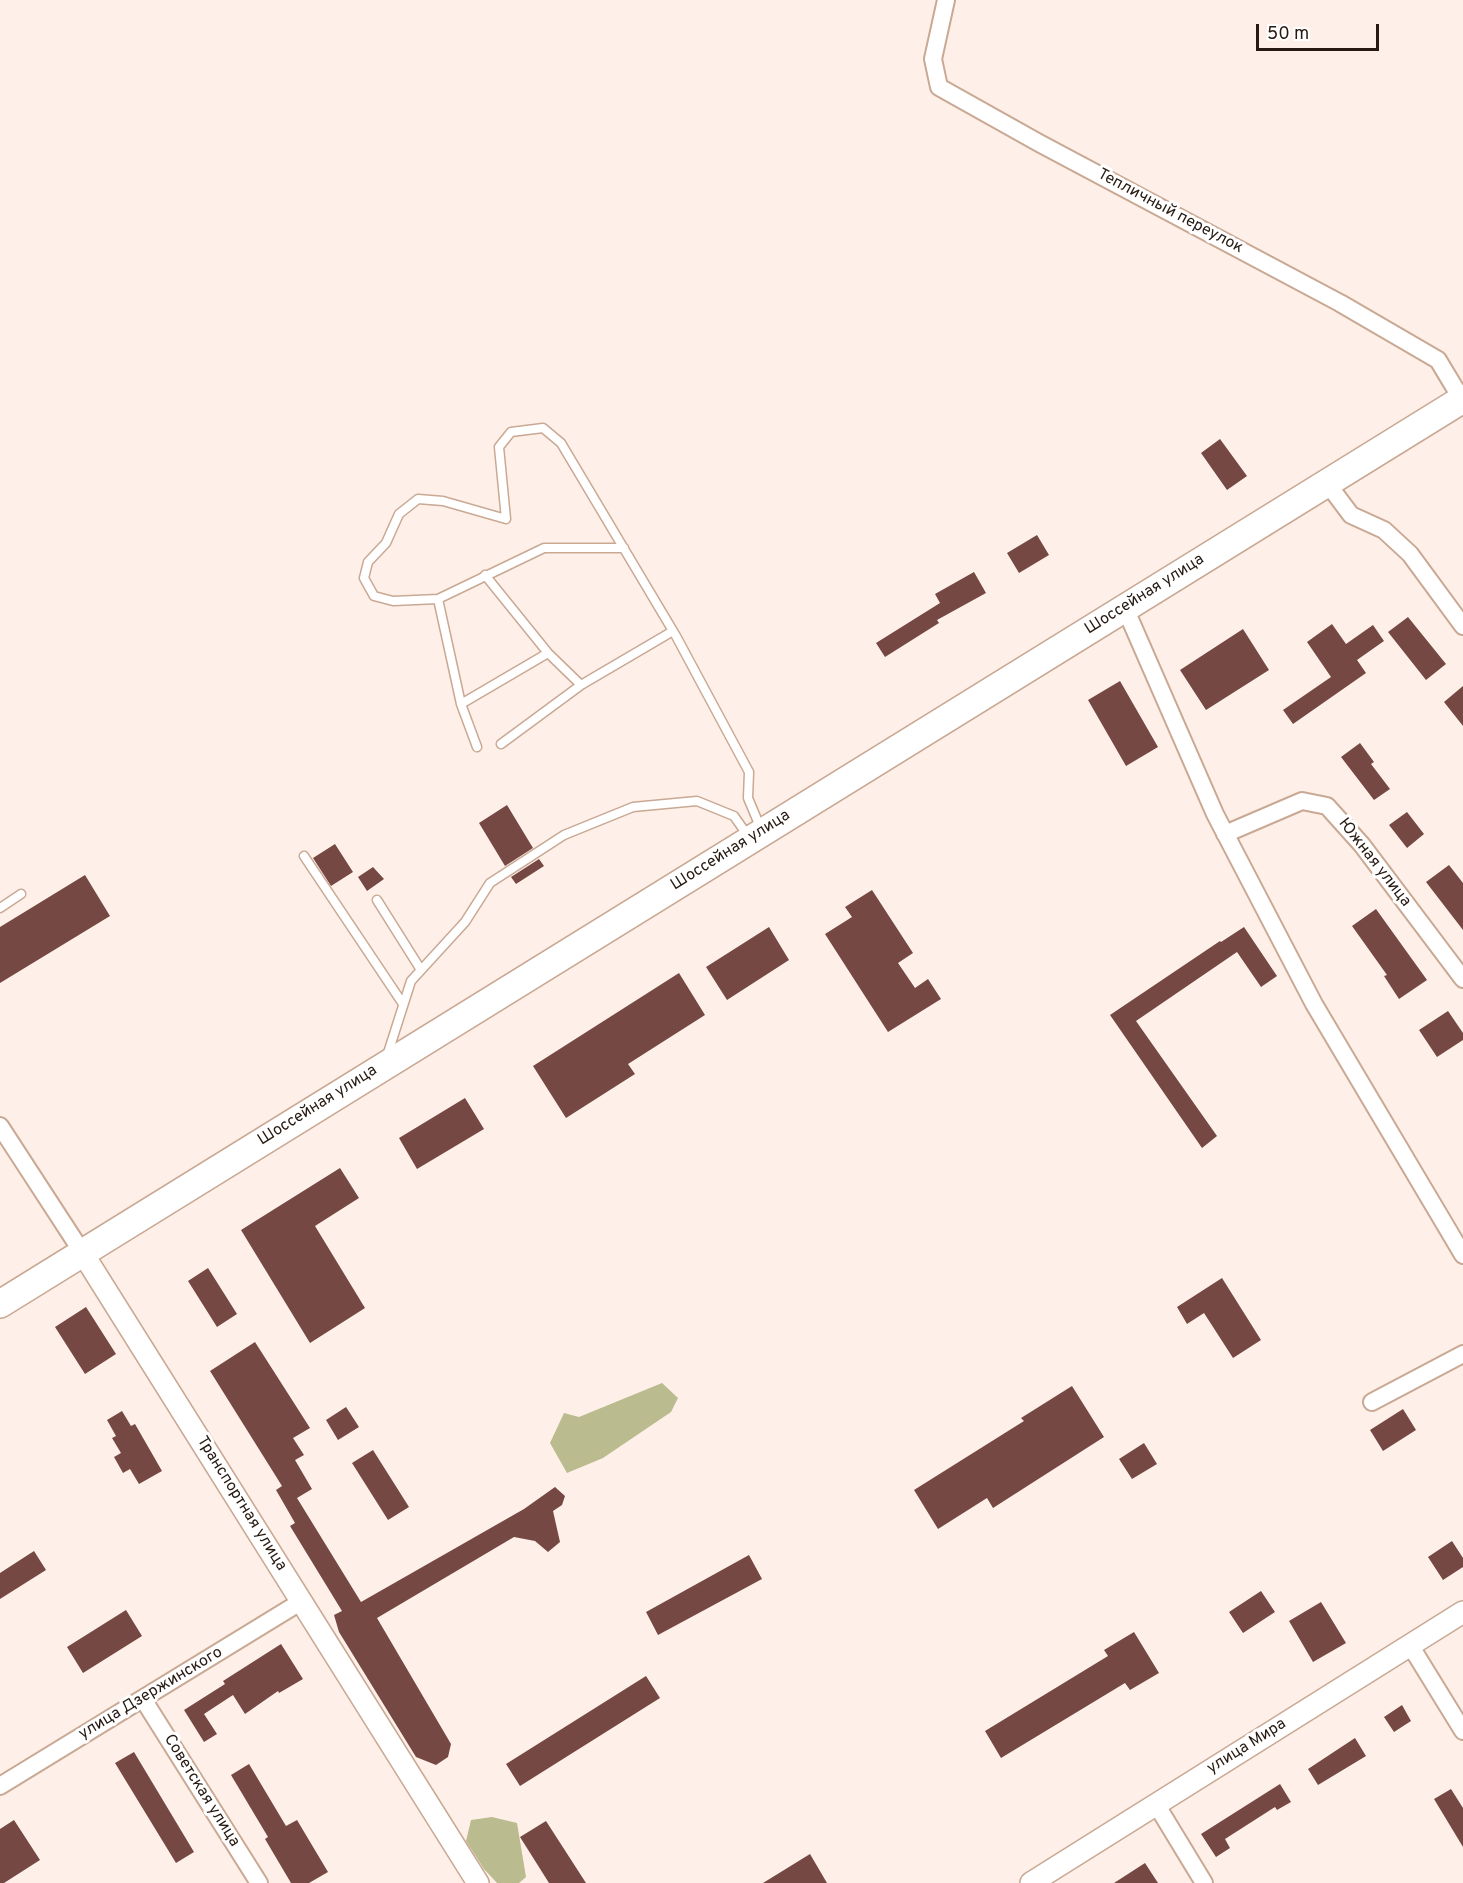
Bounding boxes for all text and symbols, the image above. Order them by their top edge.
scale bar [1259,12,1382,50]
text: 50 m [1267,23,1309,46]
street label: Тепличный переулок [1094,165,1246,259]
street label: Шоссейная улица [1082,551,1208,639]
street label: Шоссейная улица [668,807,794,895]
street label: Южная улица [1333,815,1415,911]
street label: Шоссейная улица [255,1062,381,1150]
street label: Транспортная улица [192,1433,290,1575]
street label: улица Дзержинского [76,1643,226,1745]
street label: улица Мира [1204,1715,1290,1779]
street label: Советская улица [159,1731,243,1851]

